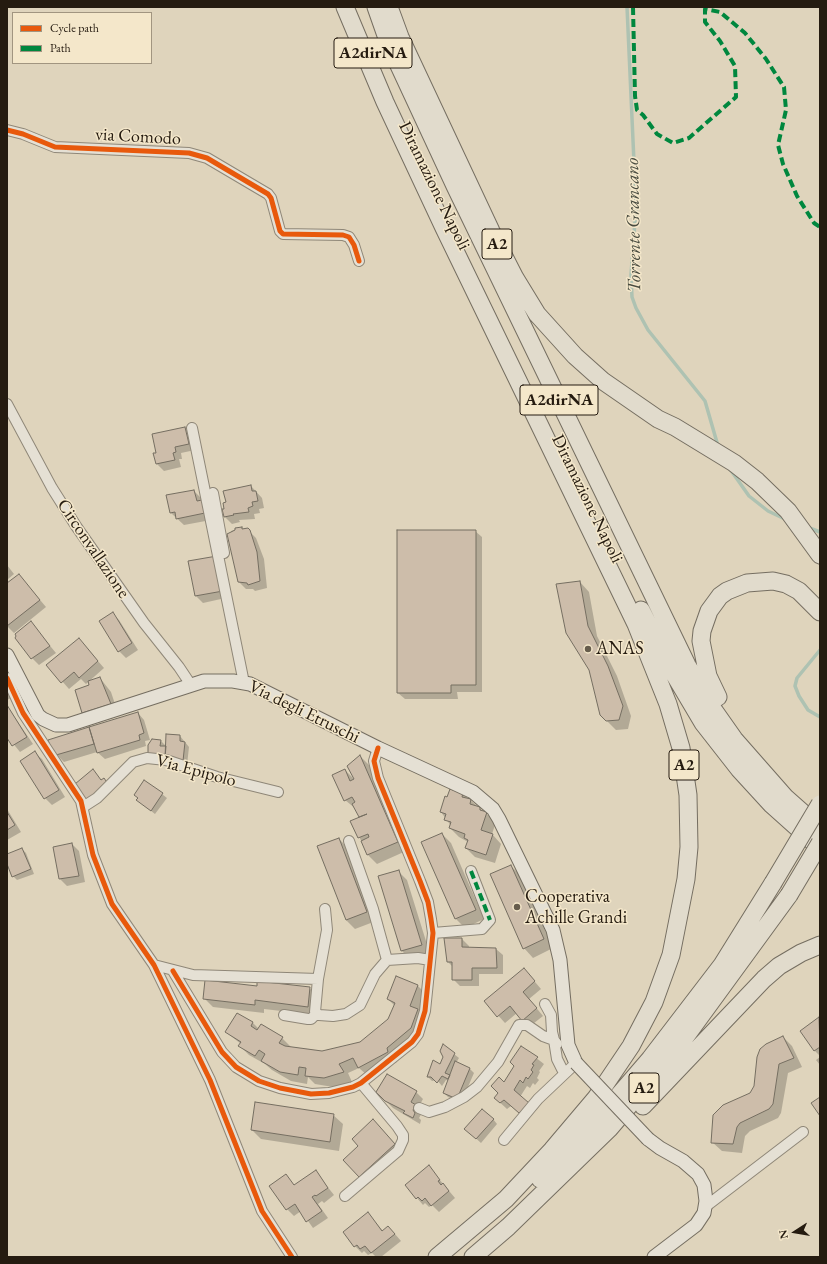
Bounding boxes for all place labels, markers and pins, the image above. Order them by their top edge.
place label: ANAS [596,638,644,660]
marker: ANAS [583,644,593,654]
place label: Cooperativa Achille Grandi [525,886,627,928]
marker: Cooperativa Achille Grandi [512,902,522,912]

